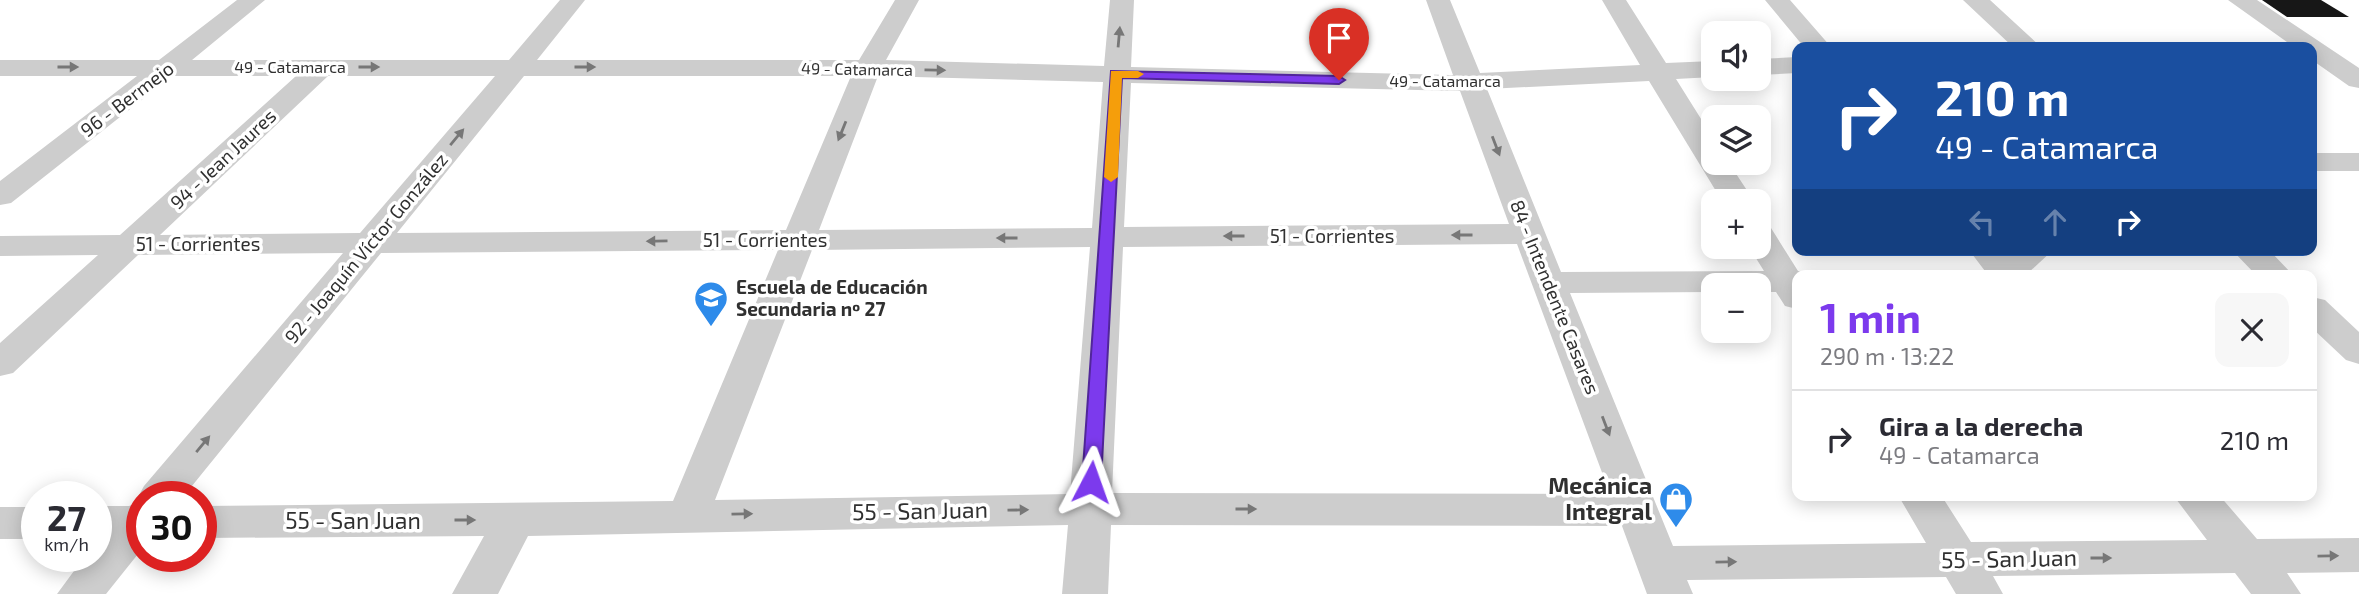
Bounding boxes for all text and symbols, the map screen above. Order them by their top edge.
pin [1309,8,1369,80]
icon: arrive [1320,19,1358,57]
map controls [1701,21,1771,343]
button: sound [1701,21,1771,91]
one-way arrow [1114,26,1125,48]
street label: 96 - Bermejo [76,56,178,141]
street label: 49 - Catamarca [234,57,346,76]
street label: 49 - Catamarca [801,58,913,79]
one-way arrow [57,61,79,73]
one-way arrow [358,61,380,73]
one-way arrow [574,61,596,72]
one-way arrow [924,64,946,76]
text: 210 m [1935,67,2069,126]
icon: right [1820,70,1911,161]
street label: 49 - Catamarca [1389,71,1501,90]
street label: 94 - Jean Jaures [165,104,280,213]
button: layers [1701,105,1771,175]
one-way arrow [837,121,848,142]
text: 49 - Catamarca [1935,127,2158,165]
one-way arrow [450,129,465,147]
one-way arrow [1491,136,1502,157]
street label: 92 - Joaquín Víctor González [279,148,452,348]
button: + [1701,189,1771,259]
street label: 84 - Intendente Casares [1506,196,1605,397]
icon: left [1963,203,2001,241]
icon: ahead [2036,203,2074,241]
icon: right [2109,203,2147,241]
street label: 51 - Corrientes [1270,224,1394,247]
street label: 51 - Corrientes [703,228,827,251]
one-way arrow [1450,229,1472,240]
one-way arrow [1223,230,1245,242]
street label: 51 - Corrientes [136,232,260,255]
one-way arrow [995,232,1017,244]
one-way arrow [645,235,667,247]
button: − [1701,273,1771,343]
place label: Escuela de Educación Secundaria nº 27 [736,275,928,320]
school or university icon: Escuela de Educación Secundaria nº 27 [692,279,730,328]
text: 1 min [1820,291,1921,341]
button: close [2215,293,2289,367]
text: 290 m · 13:22 [1820,342,1954,370]
text: Gira a la derecha [1879,410,2083,441]
one-way arrow [1601,416,1612,437]
icon: right [1820,420,1858,458]
text: 210 m [2220,424,2289,455]
one-way arrow [195,436,210,453]
text: 49 - Catamarca [1879,441,2040,469]
position arrow [1054,445,1128,519]
place label: Mecánica Integral [1548,471,1652,525]
shop icon: Mecánica Integral [1657,480,1695,529]
speed limit sign: 30 [126,481,217,572]
street label: 55 - San Juan [852,495,988,525]
text: 27 [47,496,86,538]
one-way arrow [1235,503,1257,515]
one-way arrow [1008,504,1030,516]
street label: 55 - San Juan [285,506,421,534]
one-way arrow [731,508,753,520]
one-way arrow [455,514,477,526]
text: km/h [44,533,89,555]
street label: 55 - San Juan [1941,543,2077,573]
one-way arrow [2317,550,2339,561]
one-way arrow [2090,552,2112,564]
one-way arrow [1716,557,1738,568]

